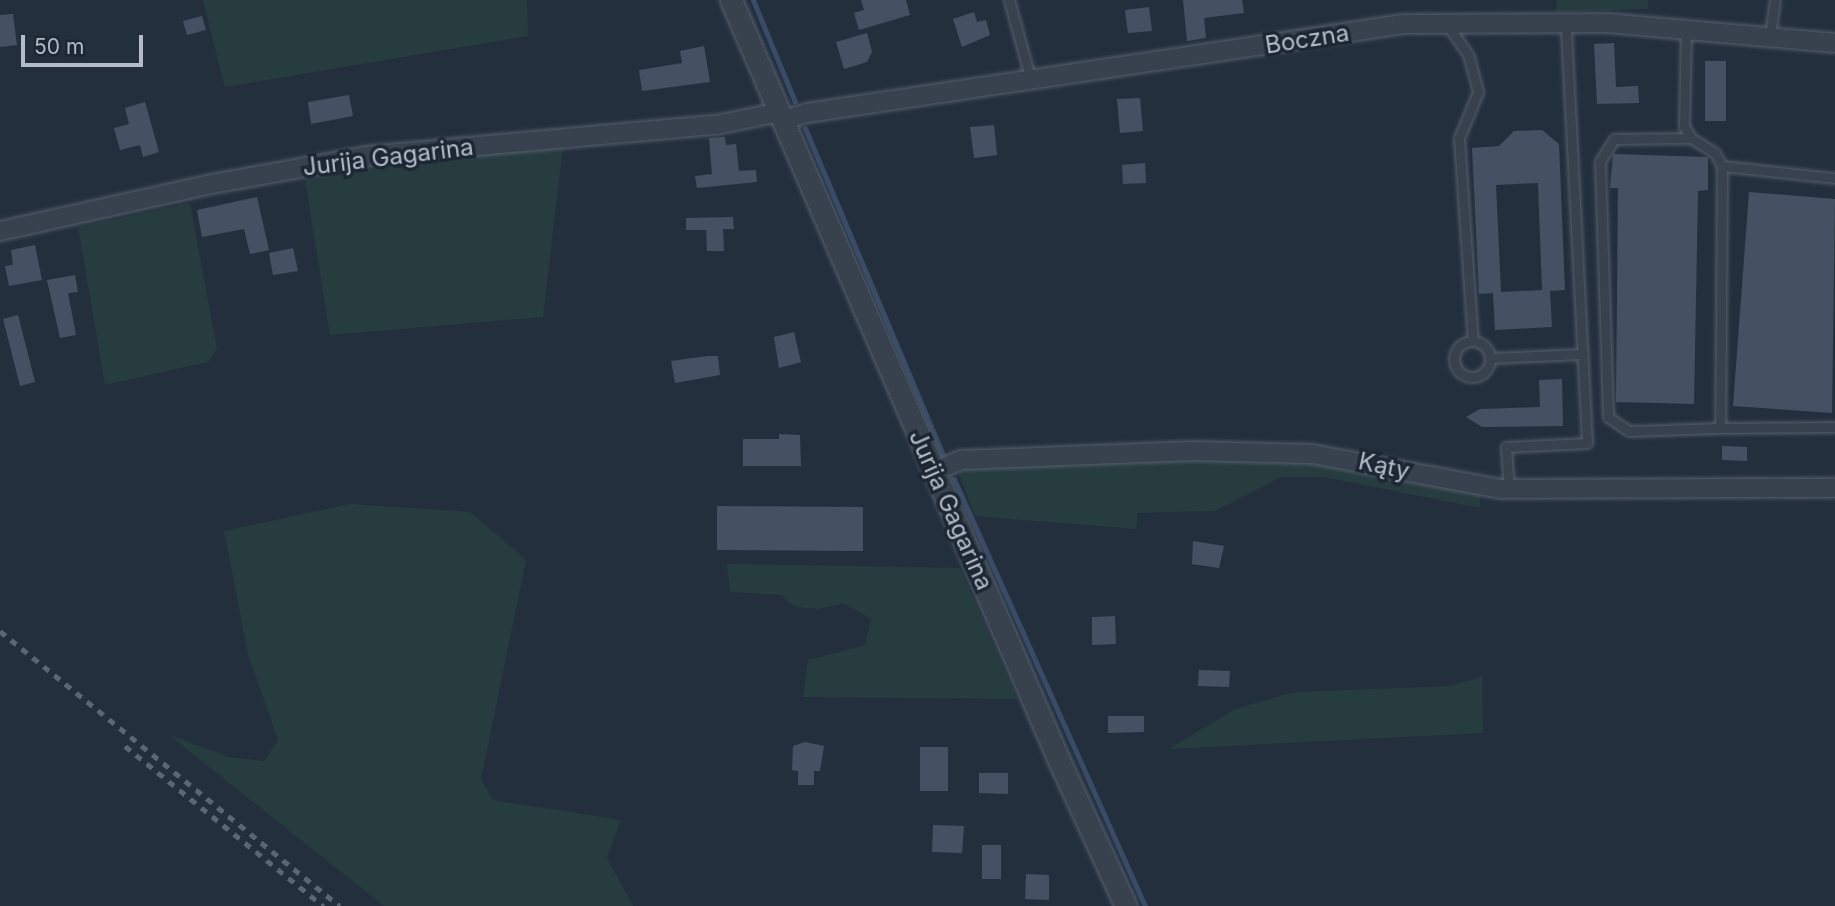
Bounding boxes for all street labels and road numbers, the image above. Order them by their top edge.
street label: Boczna [1263,18,1351,60]
street label: Jurija Gagarina [301,132,475,182]
street label: Jurija Gagarina [903,426,999,594]
street label: Kąty [1356,447,1412,485]

